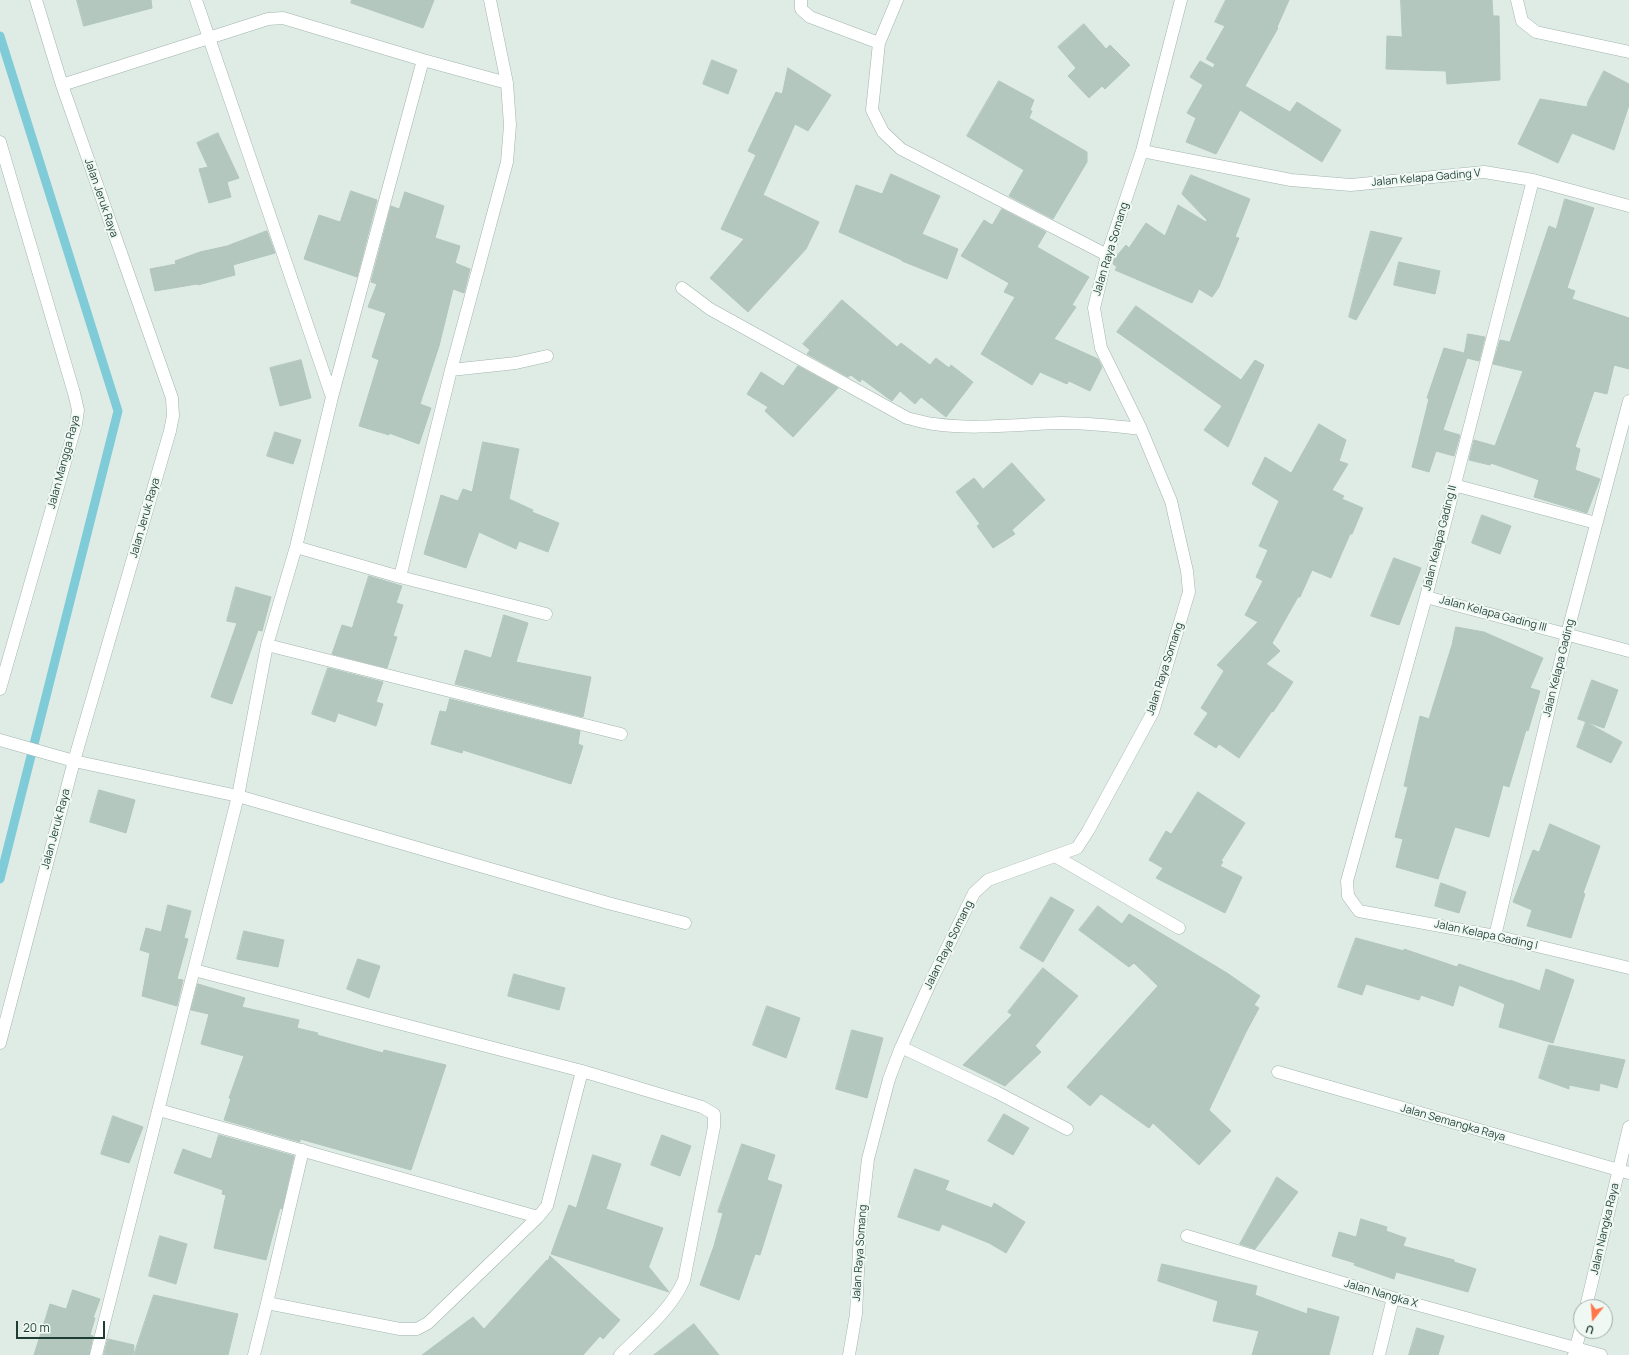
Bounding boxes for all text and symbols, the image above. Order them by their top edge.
street label: Jalan Jeruk Raya [81,157,121,239]
street label: Jalan Kelapa Gading V [1371,167,1481,189]
street label: Jalan Raya Somang [1091,201,1131,297]
street label: Jalan Mangga Raya [45,414,83,510]
street label: Jalan Jeruk Raya [127,476,163,560]
street label: Jalan Kelapa Gading II [1421,484,1459,592]
street label: Jalan Kelapa Gading III [1438,593,1548,635]
street label: Jalan Kelapa Gading [1540,618,1578,718]
street label: Jalan Raya Somang [1144,621,1186,717]
street label: Jalan Jeruk Raya [39,787,73,871]
street label: Jalan Raya Somang [922,899,976,991]
street label: Jalan Kelapa Gading I [1433,918,1539,952]
street label: Jalan Semangka Raya [1399,1102,1507,1144]
street label: Jalan Nangka Raya [1588,1182,1622,1276]
street label: Jalan Raya Somang [850,1204,870,1302]
street label: Jalan Nangka X [1343,1277,1419,1311]
north arrow [1573,1299,1613,1339]
scale bar [18,1313,107,1339]
text: 20 m [23,1319,50,1336]
text: U [1584,1322,1596,1338]

